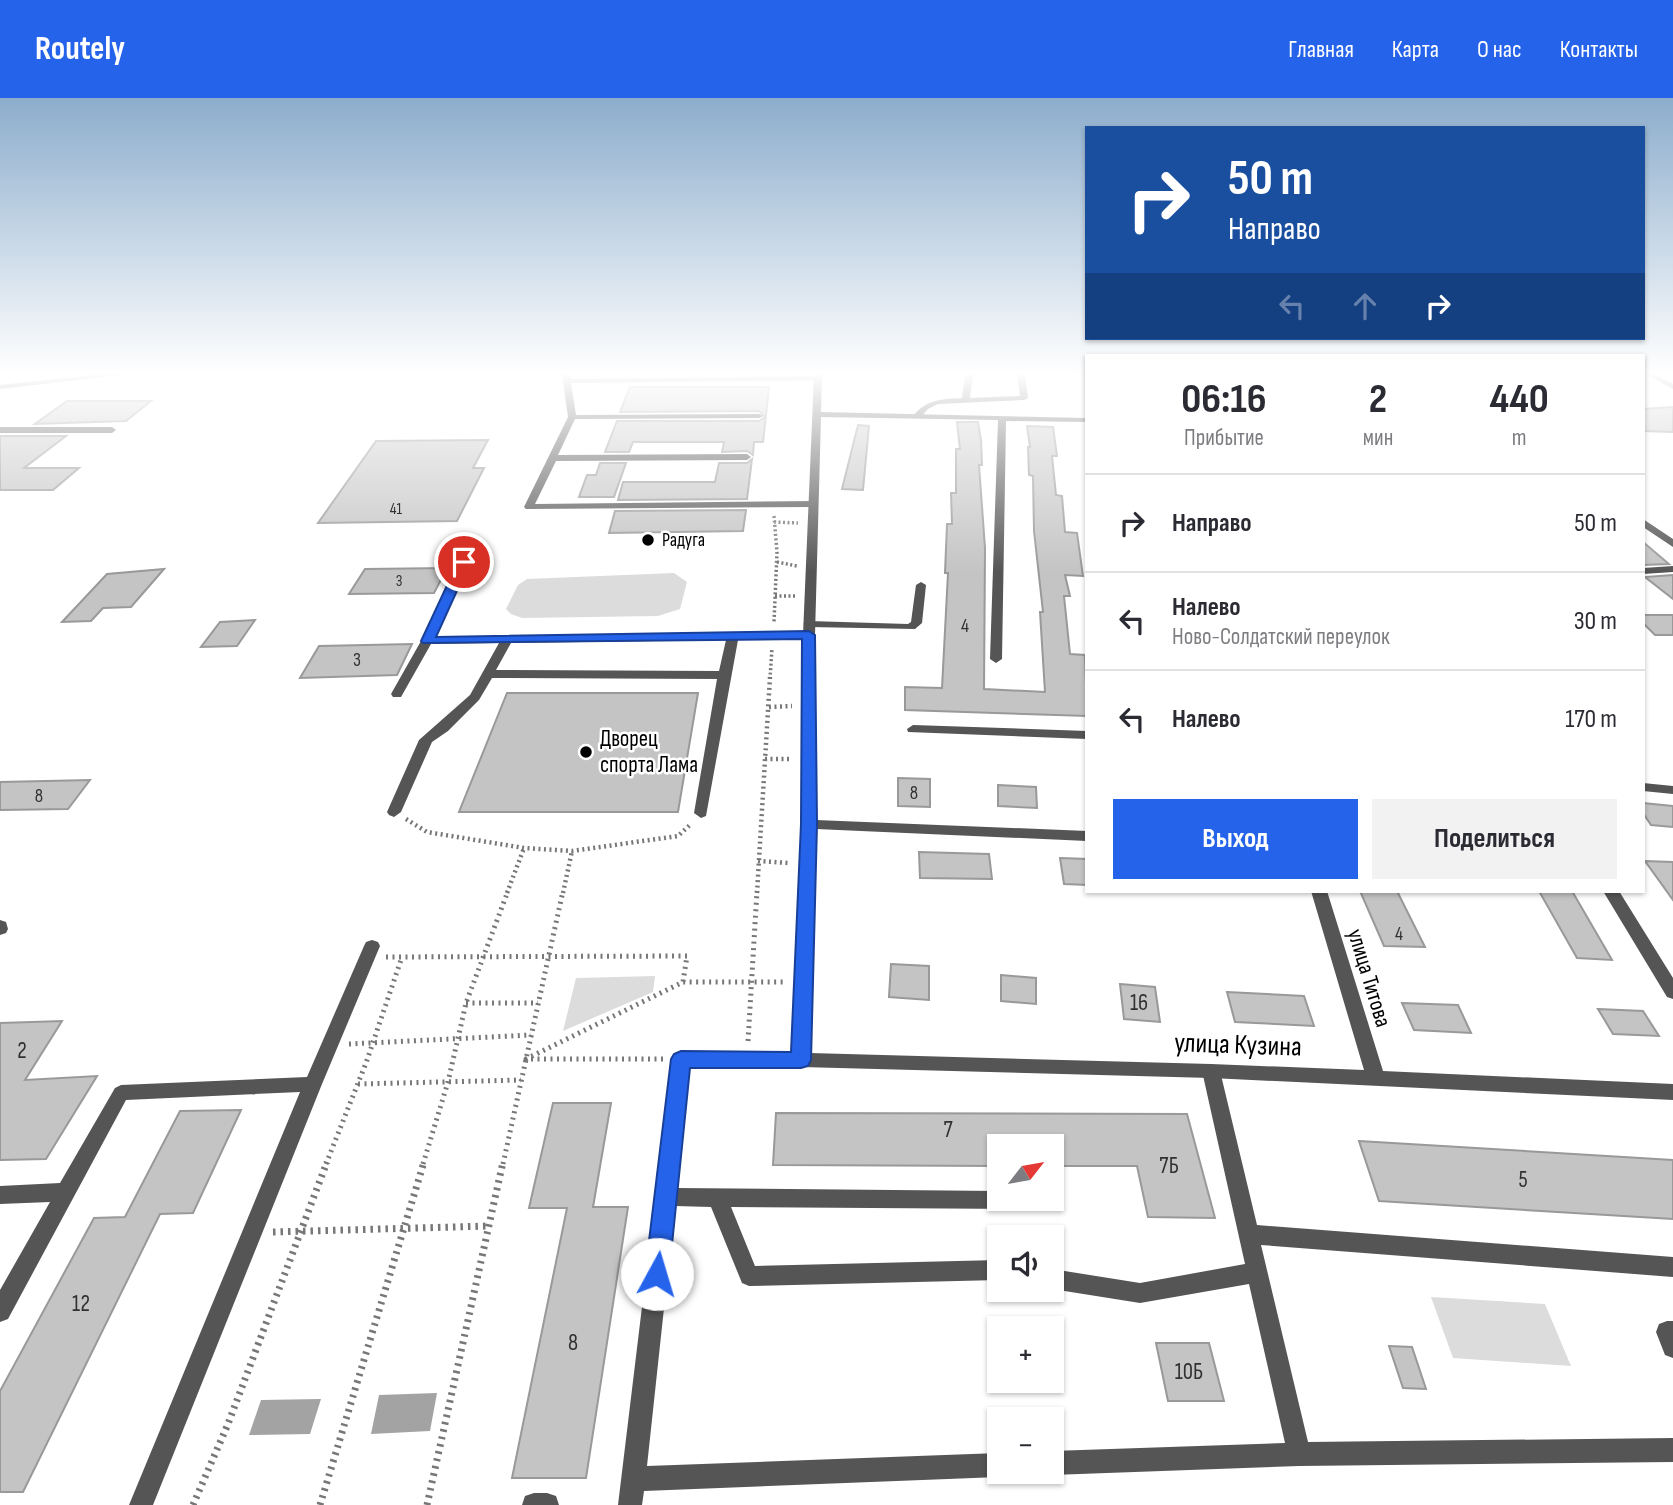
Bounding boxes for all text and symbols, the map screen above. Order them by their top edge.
text: Routely [35,29,125,69]
text: Главная [1288,35,1354,64]
text: Карта [1392,35,1439,64]
text: О нас [1477,35,1522,64]
text: Контакты [1560,35,1638,64]
text: 50 m [1228,150,1313,209]
icon: right [1113,154,1204,245]
text: Направо [1228,210,1321,249]
icon: left [1273,287,1311,325]
icon: ahead [1346,287,1384,325]
icon: right [1419,287,1457,325]
text: 06:16 [1181,374,1267,425]
text: 2 [1369,374,1387,425]
text: 440 [1490,374,1549,425]
text: Прибытие [1184,424,1264,452]
text: мин [1363,424,1393,452]
text: m [1512,424,1527,452]
house number: 41 [390,500,403,519]
icon: right [1113,504,1151,542]
text: Направо [1172,508,1251,539]
text: 50 m [1574,508,1617,539]
place label: Радуга [662,529,705,552]
pin [434,532,494,592]
marker: Радуга [640,532,656,548]
icon: arrive [445,543,483,581]
house number: 3 [396,572,402,591]
text: Налево [1172,592,1241,623]
icon: left [1113,602,1151,640]
text: 30 m [1574,606,1617,637]
house number: 4 [961,615,969,638]
text: Ново-Солдатский переулок [1172,623,1390,651]
house number: 3 [353,649,361,672]
icon: left [1113,700,1151,738]
text: Налево [1172,704,1241,735]
text: 170 m [1565,704,1617,735]
place label: Дворец спорта Лама [600,725,698,779]
marker: Дворец спорта Лама [578,744,594,760]
house number: 8 [910,782,918,805]
house number: 8 [35,785,43,808]
button: Выход [1113,799,1358,879]
button: Поделиться [1372,799,1617,879]
house number: 4 [1395,923,1403,946]
street label: улица Титова [1341,926,1397,1030]
house number: 16 [1130,989,1148,1017]
street label: улица Кузина [1174,1026,1302,1064]
house number: 2 [17,1037,27,1065]
house number: 7 [943,1116,953,1144]
north arrow [987,1134,1064,1211]
map controls [987,1134,1064,1484]
house number: 7Б [1159,1152,1179,1180]
house number: 5 [1518,1166,1528,1194]
button: sound [987,1225,1064,1302]
position arrow [620,1237,694,1311]
house number: 12 [72,1290,90,1318]
button: + [987,1316,1064,1393]
house number: 8 [568,1329,578,1357]
house number: 10Б [1175,1358,1203,1386]
button: − [987,1407,1064,1484]

